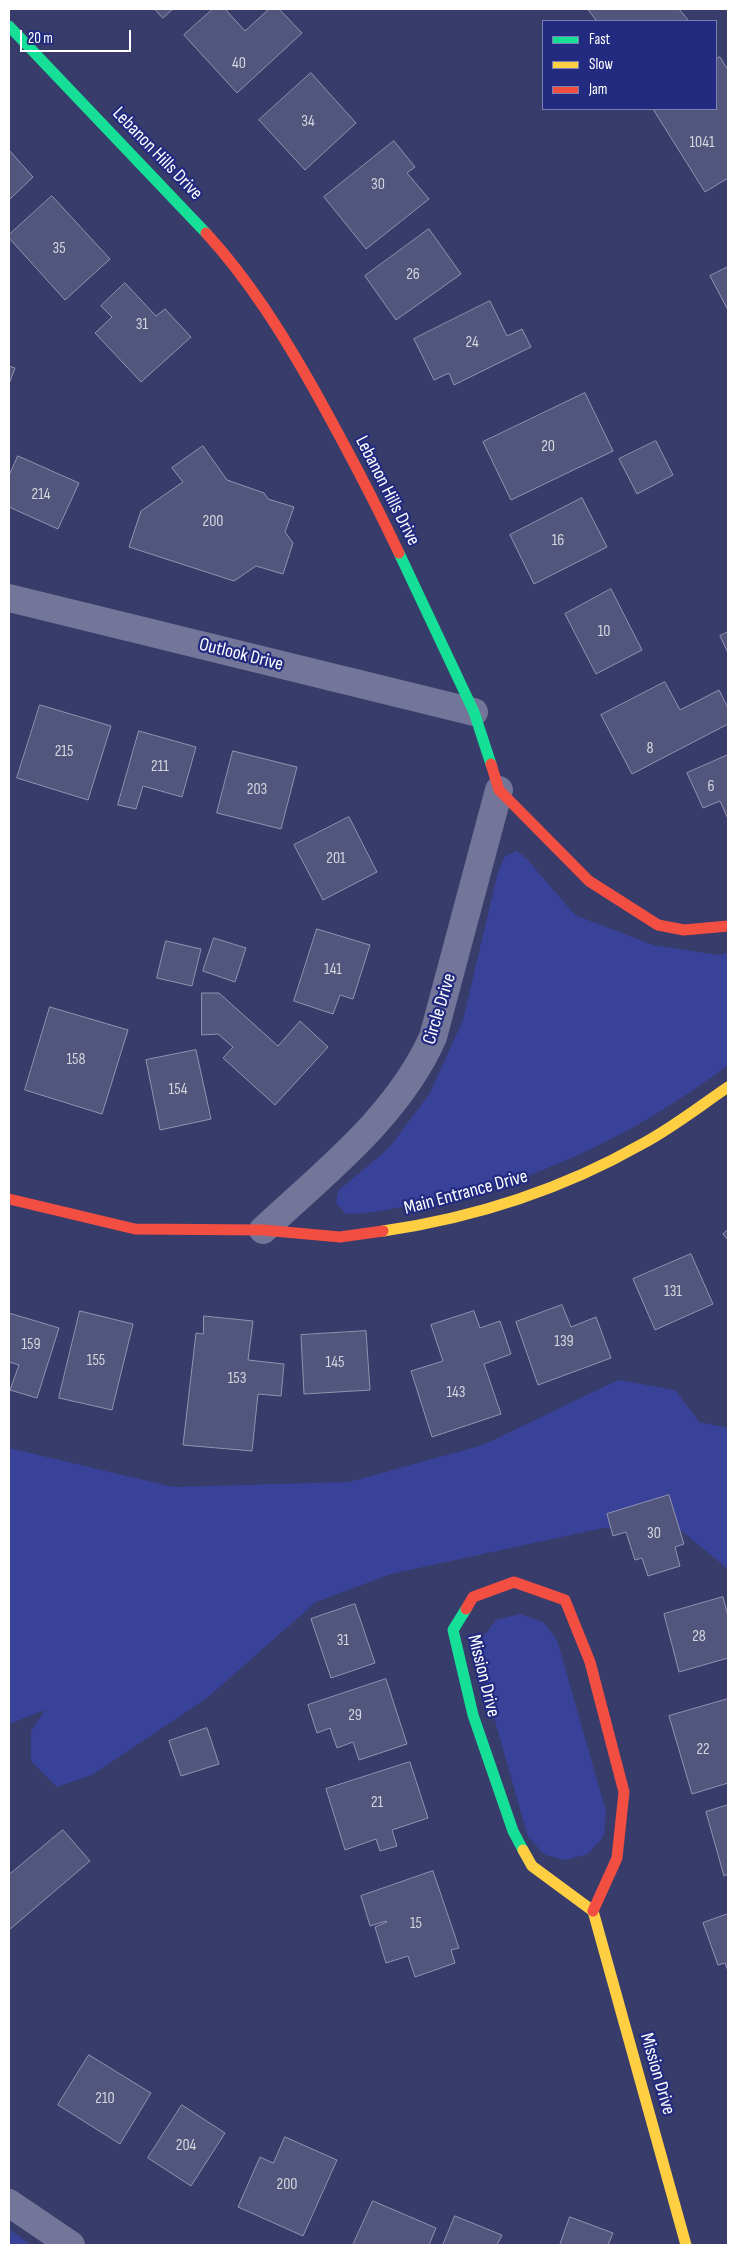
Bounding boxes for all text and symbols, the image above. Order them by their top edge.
scale bar [22,20,134,52]
legend [542,20,717,110]
text: 20 m [28,29,53,48]
text: Fast [589,30,610,49]
house number: 40 [232,54,246,74]
text: Slow [589,55,613,74]
text: Jam [589,80,607,99]
street label: Lebanon Hills Drive [107,103,207,205]
house number: 34 [301,112,315,132]
house number: 1041 [689,133,715,153]
house number: 30 [371,175,385,195]
house number: 35 [52,239,66,259]
house number: 26 [406,265,420,285]
house number: 31 [136,315,148,335]
house number: 24 [465,333,479,353]
street label: Lebanon Hills Drive [350,432,424,550]
house number: 20 [541,437,555,457]
house number: 214 [32,485,50,505]
house number: 200 [203,512,223,532]
house number: 16 [552,531,564,551]
house number: 10 [598,622,610,642]
street label: Outlook Drive [197,634,285,676]
house number: 8 [646,739,654,759]
house number: 215 [55,742,73,762]
house number: 211 [151,757,169,777]
house number: 6 [707,777,715,797]
house number: 203 [247,780,267,800]
house number: 201 [326,849,346,869]
house number: 141 [324,960,342,980]
street label: Circle Drive [418,971,462,1047]
house number: 158 [66,1050,86,1070]
house number: 154 [169,1080,187,1100]
street label: Main Entrance Drive [402,1166,530,1220]
house number: 131 [664,1282,682,1302]
house number: 139 [554,1332,574,1352]
house number: 159 [21,1335,41,1355]
house number: 155 [87,1351,105,1371]
house number: 145 [326,1353,344,1373]
house number: 153 [228,1369,246,1389]
house number: 143 [446,1383,466,1403]
house number: 30 [647,1524,661,1544]
house number: 28 [692,1627,706,1647]
house number: 31 [337,1631,349,1651]
street label: Mission Drive [462,1632,504,1720]
house number: 29 [348,1706,362,1726]
house number: 22 [696,1740,710,1760]
house number: 21 [371,1793,383,1813]
house number: 15 [410,1914,422,1934]
street label: Mission Drive [634,2030,680,2118]
house number: 210 [95,2089,115,2109]
house number: 204 [176,2136,196,2156]
house number: 200 [277,2175,297,2195]

